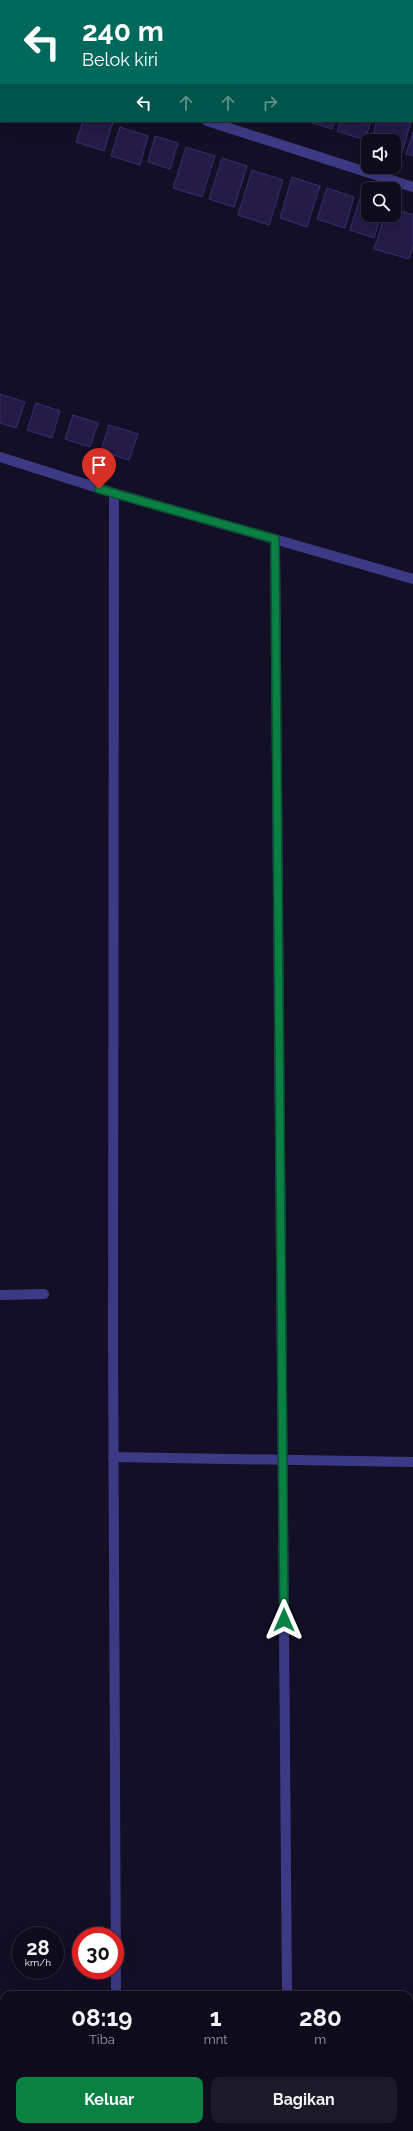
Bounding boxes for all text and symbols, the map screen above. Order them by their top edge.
text: 240 m [82,15,164,48]
icon: left [16,16,68,68]
text: Belok kiri [82,49,158,70]
icon: left [133,92,155,114]
icon: ahead [175,92,197,114]
icon: ahead [217,92,239,114]
icon: right [259,92,281,114]
map controls [361,134,401,222]
button: sound [361,134,401,174]
button: search [361,182,401,222]
pin [82,448,116,489]
icon: arrive [88,454,110,476]
position arrow [263,1599,305,1641]
speed limit sign: 30 [72,1927,124,1979]
text: 28 [26,1936,50,1960]
text: km/h [25,1957,51,1968]
text: 08:19 [71,2003,132,2032]
text: 1 [210,2003,222,2032]
text: 280 [299,2003,342,2032]
text: Tiba [89,2032,115,2047]
text: mnt [204,2032,228,2047]
text: m [314,2032,326,2047]
button: Keluar [16,2077,203,2123]
button: Bagikan [211,2077,397,2123]

